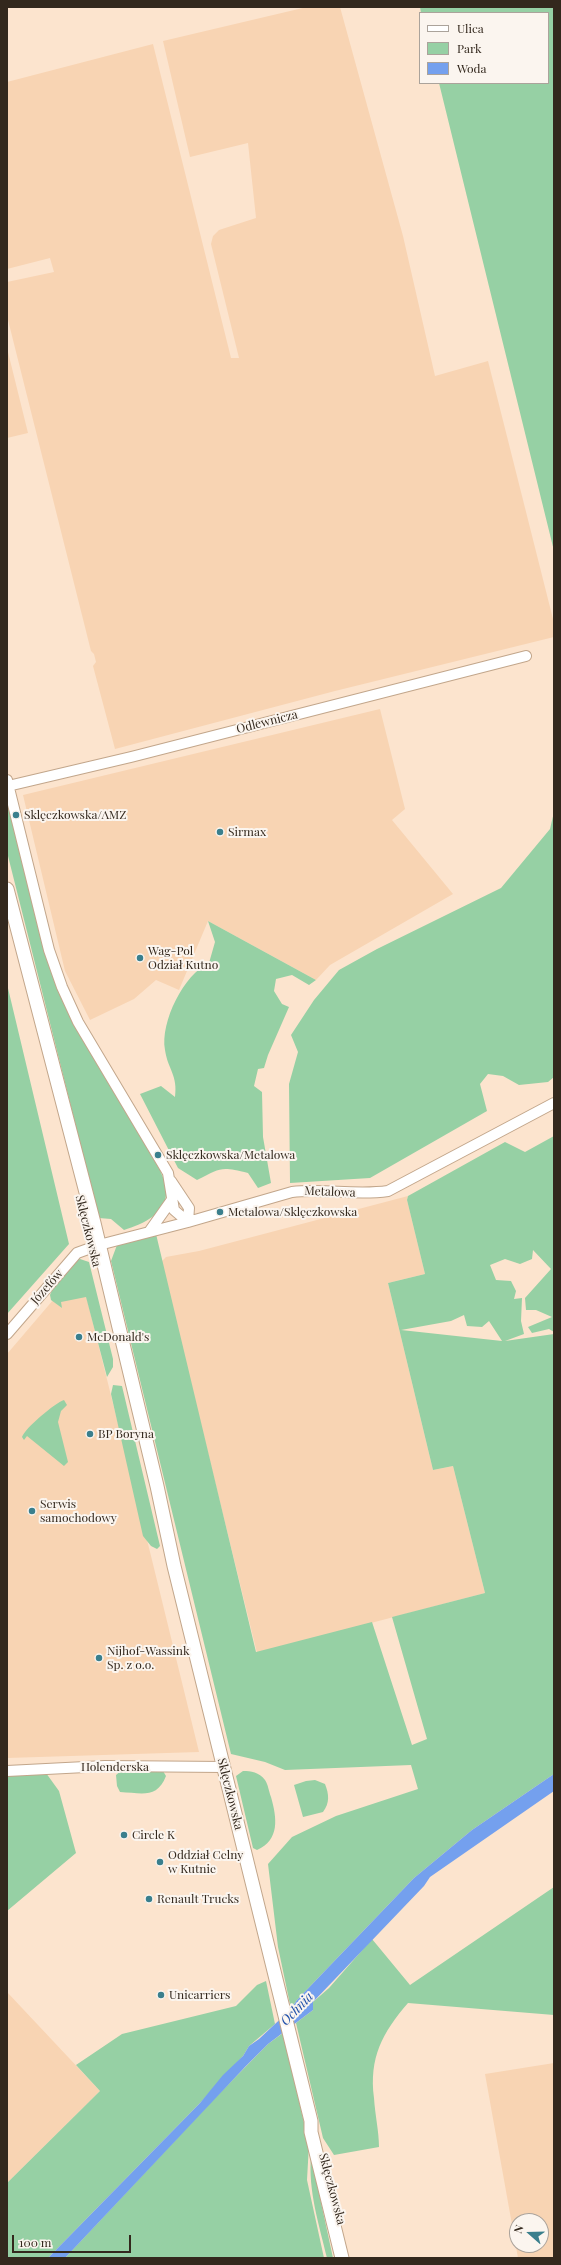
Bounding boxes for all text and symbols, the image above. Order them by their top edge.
legend [419,12,549,84]
text: Ulica [457,20,484,36]
text: Park [457,40,482,56]
text: Woda [457,60,487,76]
street label: Odlewnicza [235,707,299,737]
place label: Sklęczkowska/AMZ [24,808,126,822]
marker: Sklęczkowska/AMZ [11,810,21,820]
place label: Sirmax [228,825,266,839]
marker: Sirmax [215,827,225,837]
place label: Wag-Pol Odział Kutno [148,944,218,972]
marker: Wag-Pol Odział Kutno [135,953,145,963]
place label: Sklęczkowska/Metalowa [166,1148,295,1162]
marker: Sklęczkowska/Metalowa [153,1150,163,1160]
street label: Metalowa [304,1184,356,1200]
street label: Sklęczkowska [72,1194,104,1268]
place label: Metalowa/Sklęczkowska [228,1205,357,1219]
marker: Metalowa/Sklęczkowska [215,1207,225,1217]
street label: Józefów [28,1267,66,1307]
place label: McDonald's [87,1330,149,1344]
marker: McDonald's [74,1332,84,1342]
place label: BP Boryna [98,1427,154,1441]
marker: BP Boryna [85,1429,95,1439]
place label: Serwis samochodowy [40,1497,117,1525]
marker: Serwis samochodowy [27,1506,37,1516]
place label: Nijhof-Wassink Sp. z o.o. [107,1644,190,1672]
marker: Nijhof-Wassink Sp. z o.o. [94,1653,104,1663]
street label: Sklęczkowska [214,1757,246,1831]
street label: Holenderska [81,1760,149,1774]
place label: Circle K [132,1828,175,1842]
marker: Circle K [119,1830,129,1840]
place label: Oddział Celny w Kutnie [168,1848,243,1876]
marker: Oddział Celny w Kutnie [155,1857,165,1867]
place label: Renault Trucks [157,1892,239,1906]
marker: Renault Trucks [144,1894,154,1904]
place label: Unicarriers [169,1988,230,2002]
water label: Ochnia [277,1989,317,2029]
marker: Unicarriers [156,1990,166,2000]
street label: Sklęczkowska [316,2152,348,2226]
north arrow [509,2213,549,2253]
text: N [510,2223,527,2235]
scale bar [14,2227,133,2253]
text: 100 m [19,2234,51,2250]

